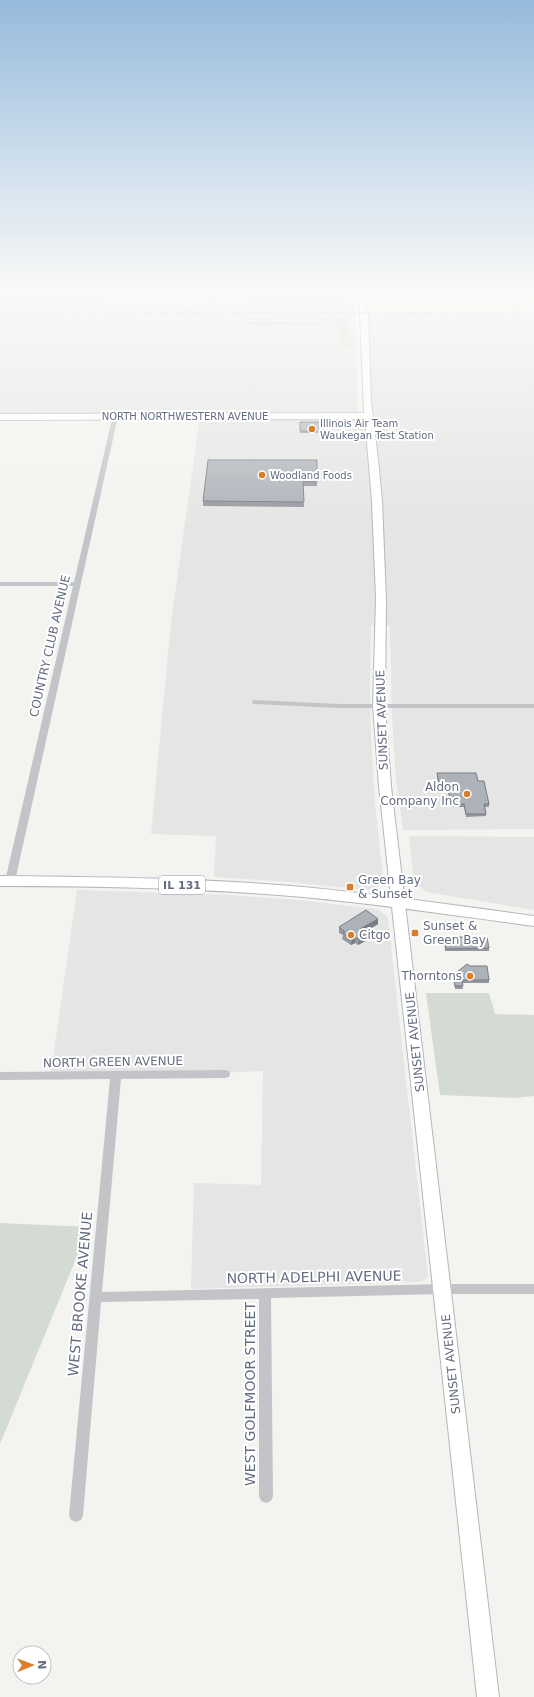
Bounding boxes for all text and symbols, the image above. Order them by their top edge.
street label: NORTH NORTHWESTERN AVENUE [102,411,268,422]
place label: Illinois Air Team Waukegan Test Station [320,418,434,441]
marker: Illinois Air Team Waukegan Test Station [307,424,317,434]
marker: Woodland Foods [257,470,267,480]
place label: Woodland Foods [270,470,352,481]
street label: COUNTRY CLUB AVENUE [27,574,73,718]
street label: SUNSET AVENUE [373,670,391,770]
place label: Aldon Company Inc [380,780,459,808]
marker: Aldon Company Inc [462,789,472,799]
place label: Green Bay & Sunset [358,873,421,901]
road number: IL 131 [159,876,205,894]
marker: Green Bay & Sunset [345,882,355,892]
place label: Sunset & Green Bay [423,919,486,947]
place label: Citgo [359,928,390,942]
marker: Sunset & Green Bay [410,928,420,938]
marker: Citgo [346,930,356,940]
place label: Thorntons [400,969,462,983]
marker: Thorntons [465,971,475,981]
street label: SUNSET AVENUE [403,991,427,1093]
street label: NORTH GREEN AVENUE [43,1054,183,1070]
street label: WEST BROOKE AVENUE [65,1211,95,1377]
street label: NORTH ADELPHI AVENUE [226,1267,402,1287]
street label: WEST GOLFMOOR STREET [242,1302,258,1486]
street label: SUNSET AVENUE [439,1313,463,1415]
north arrow [12,1645,52,1685]
text: N [35,1660,48,1670]

